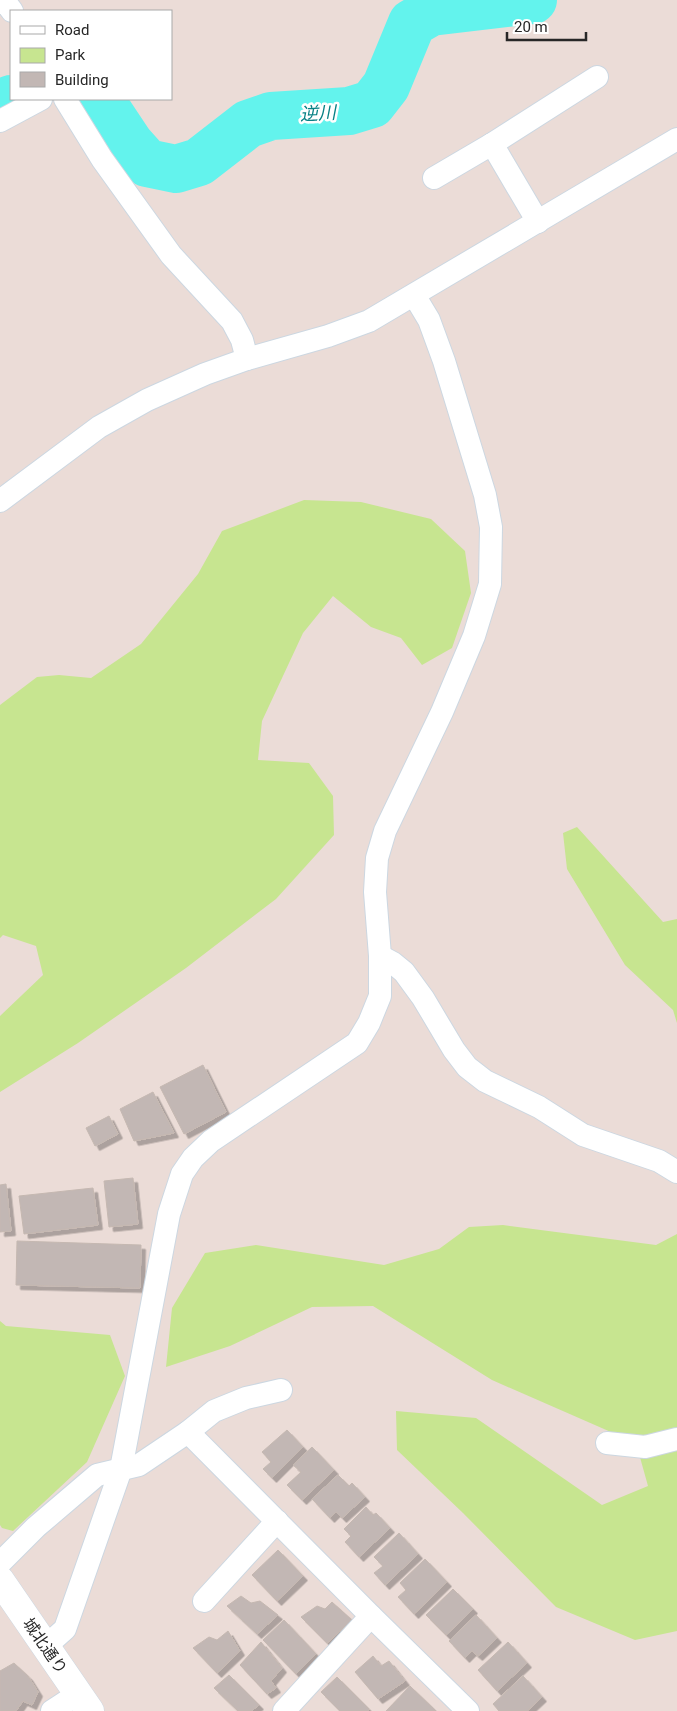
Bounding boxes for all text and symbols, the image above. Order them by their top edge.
legend [10,10,172,100]
scale bar [507,10,586,42]
text: 20 m [514,18,548,36]
text: Road [55,21,89,39]
text: Park [55,46,86,64]
text: Building [55,71,109,89]
water label: 逆川 [299,101,339,124]
street label: 城北通り [19,1614,71,1678]

